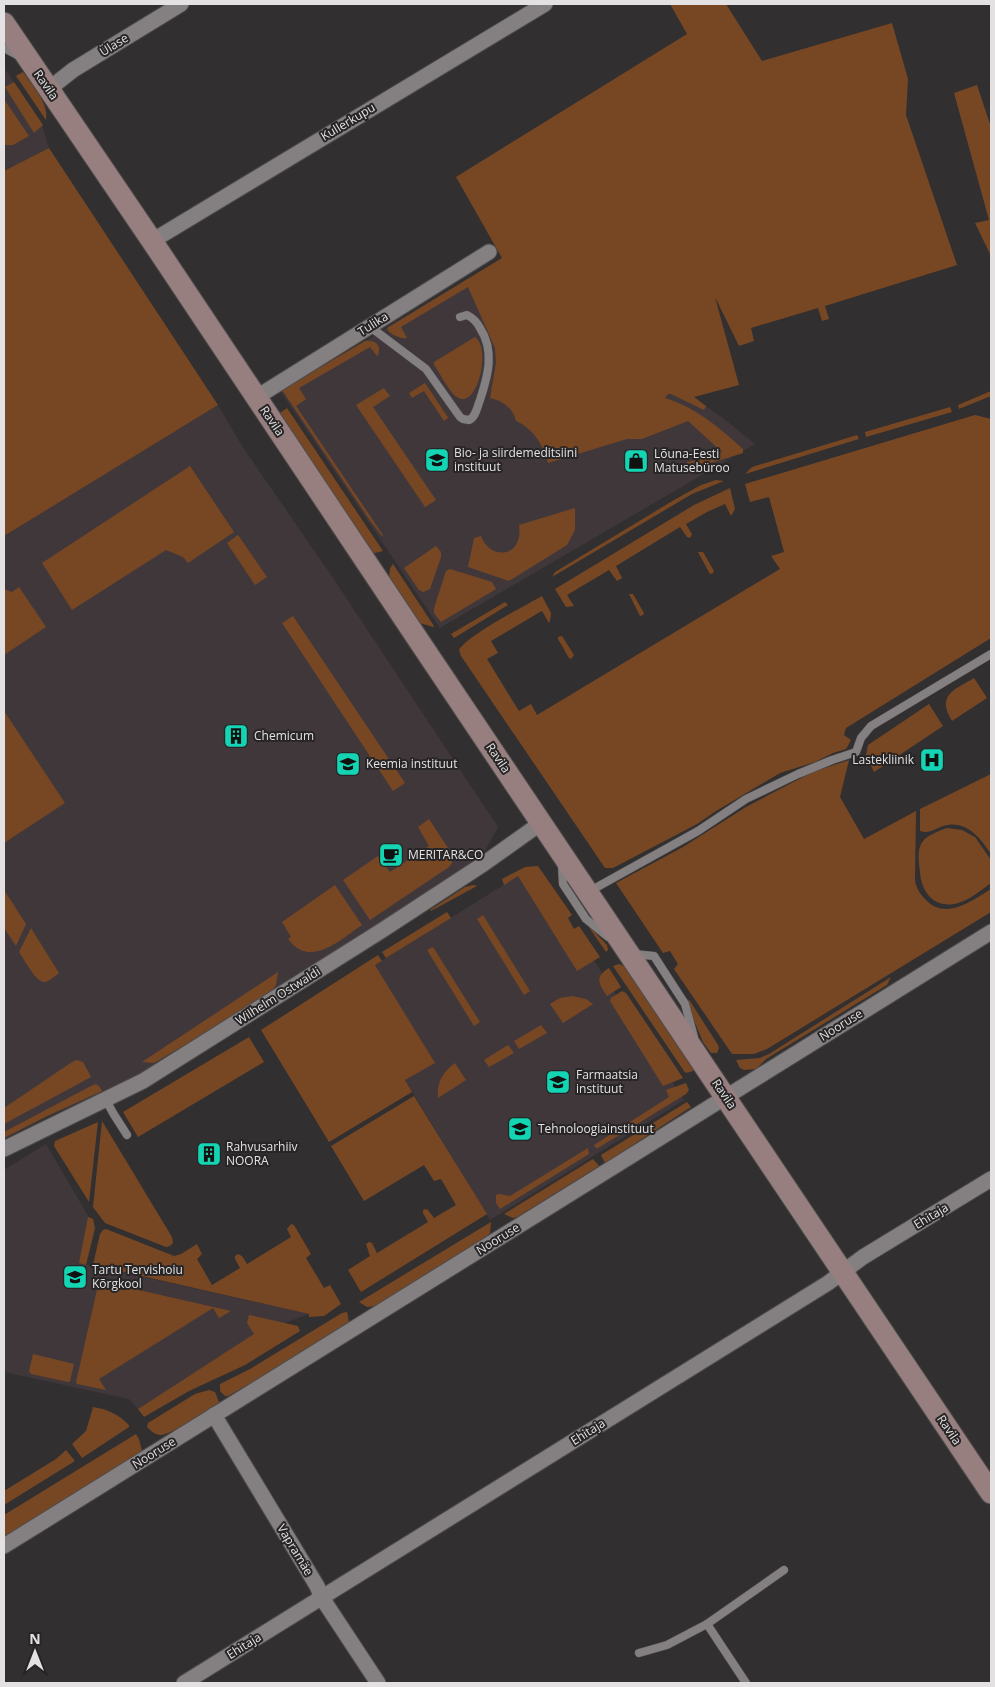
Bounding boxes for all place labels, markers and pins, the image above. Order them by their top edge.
place label: Bio- ja siirdemeditsiini instituut [454,444,577,475]
place label: Lõuna-Eesti Matusebüroo [654,445,730,476]
school or university icon: Bio- ja siirdemeditsiini instituut [424,447,450,473]
shop icon: Lõuna-Eesti Matusebüroo [623,448,649,474]
building icon: Chemicum [223,723,249,749]
place label: Chemicum [254,727,314,744]
hospital icon: Lastekliinik [919,747,945,773]
school or university icon: Keemia instituut [335,751,361,777]
place label: Lastekliinik [852,751,915,768]
place label: Keemia instituut [366,755,457,772]
cafe icon: MERITAR&CO [378,842,404,868]
place label: MERITAR&CO [408,846,483,863]
place label: Farmaatsia instituut [576,1066,638,1097]
school or university icon: Farmaatsia instituut [545,1069,571,1095]
school or university icon: Tehnoloogiainstituut [507,1116,533,1142]
place label: Tehnoloogiainstituut [538,1120,654,1137]
place label: Rahvusarhiiv NOORA [226,1138,298,1169]
building icon: Rahvusarhiiv NOORA [196,1141,222,1167]
place label: Tartu Tervishoiu Kõrgkool [92,1261,183,1292]
school or university icon: Tartu Tervishoiu Kõrgkool [62,1264,88,1290]

